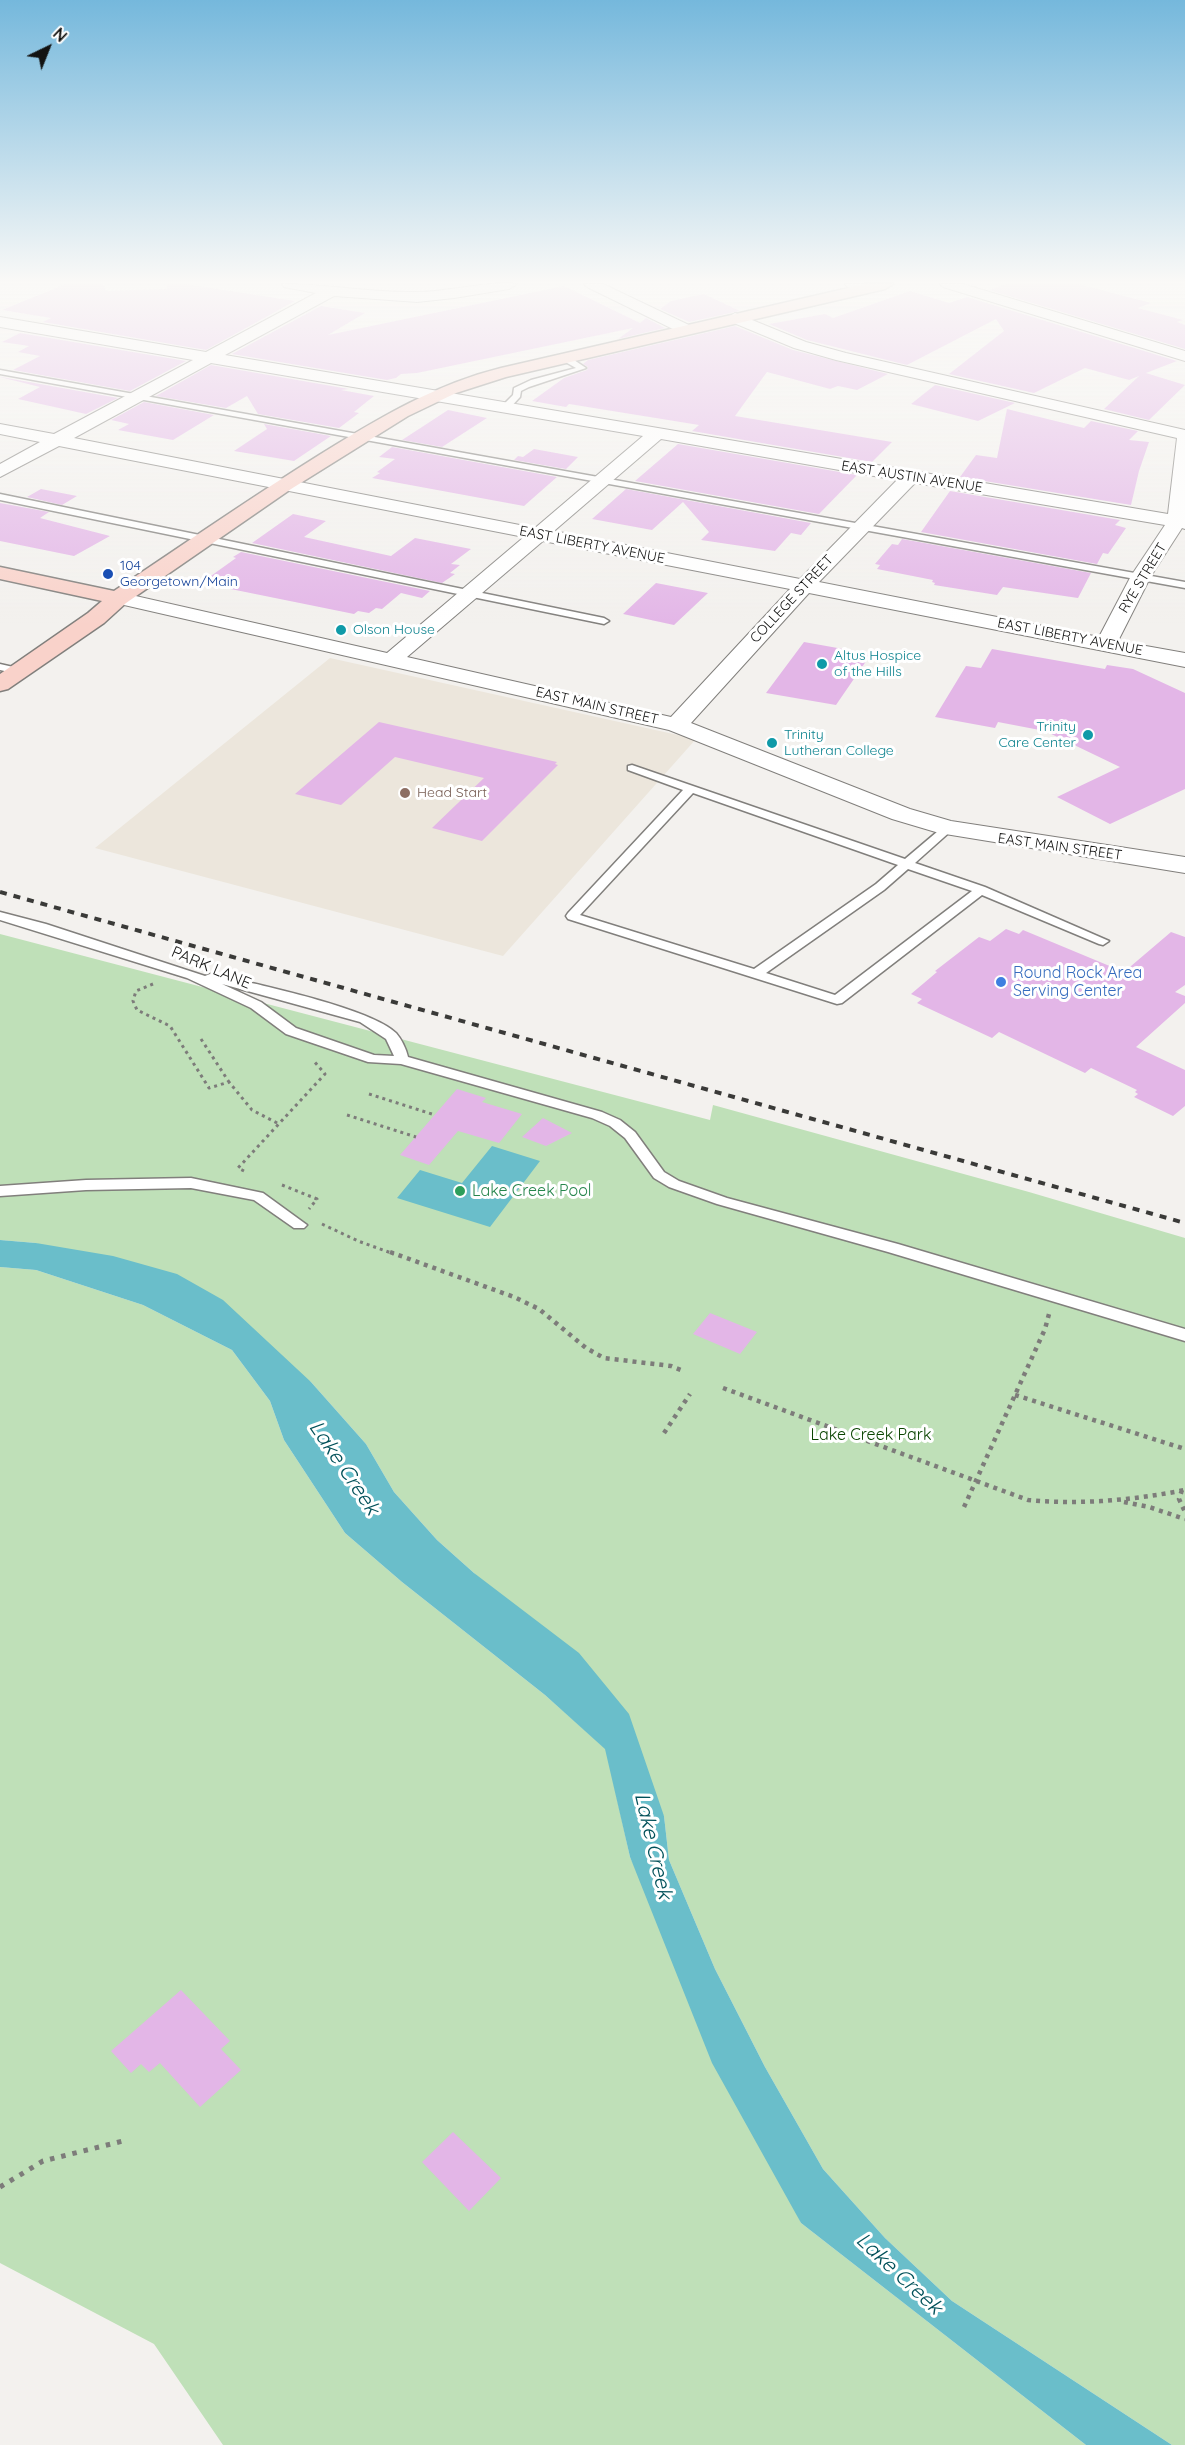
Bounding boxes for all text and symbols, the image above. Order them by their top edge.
north arrow [18,18,78,78]
text: N [49,24,71,46]
street label: EAST AUSTIN AVENUE [840,458,984,496]
street label: EAST LIBERTY AVENUE [518,523,666,567]
street label: RYE STREET [1116,540,1170,616]
street label: COLLEGE STREET [747,551,837,647]
place label: 104 Georgetown/Main [120,558,238,590]
marker: 104 Georgetown/Main [101,567,115,581]
street label: EAST LIBERTY AVENUE [996,615,1144,659]
place label: Olson House [353,622,435,638]
marker: Olson House [334,623,348,637]
place label: Altus Hospice of the Hills [834,648,921,680]
marker: Altus Hospice of the Hills [815,657,829,671]
street label: EAST MAIN STREET [534,684,660,728]
place label: Trinity Care Center [998,719,1076,752]
place label: Trinity Lutheran College [784,727,894,760]
marker: Trinity Care Center [1081,728,1095,742]
marker: Trinity Lutheran College [765,736,779,750]
place label: Head Start [417,785,487,801]
marker: Head Start [398,786,412,800]
street label: EAST MAIN STREET [997,830,1123,864]
street label: PARK LANE [168,943,254,993]
place label: Round Rock Area Serving Center [1013,963,1142,1001]
marker: Round Rock Area Serving Center [994,975,1008,989]
place label: Lake Creek Pool [472,1181,591,1201]
marker: Lake Creek Pool [453,1184,467,1198]
water label: Lake Creek [303,1416,385,1520]
park label: Lake Creek Park [811,1425,931,1445]
water label: Lake Creek [629,1790,677,1902]
water label: Lake Creek [851,2228,947,2320]

